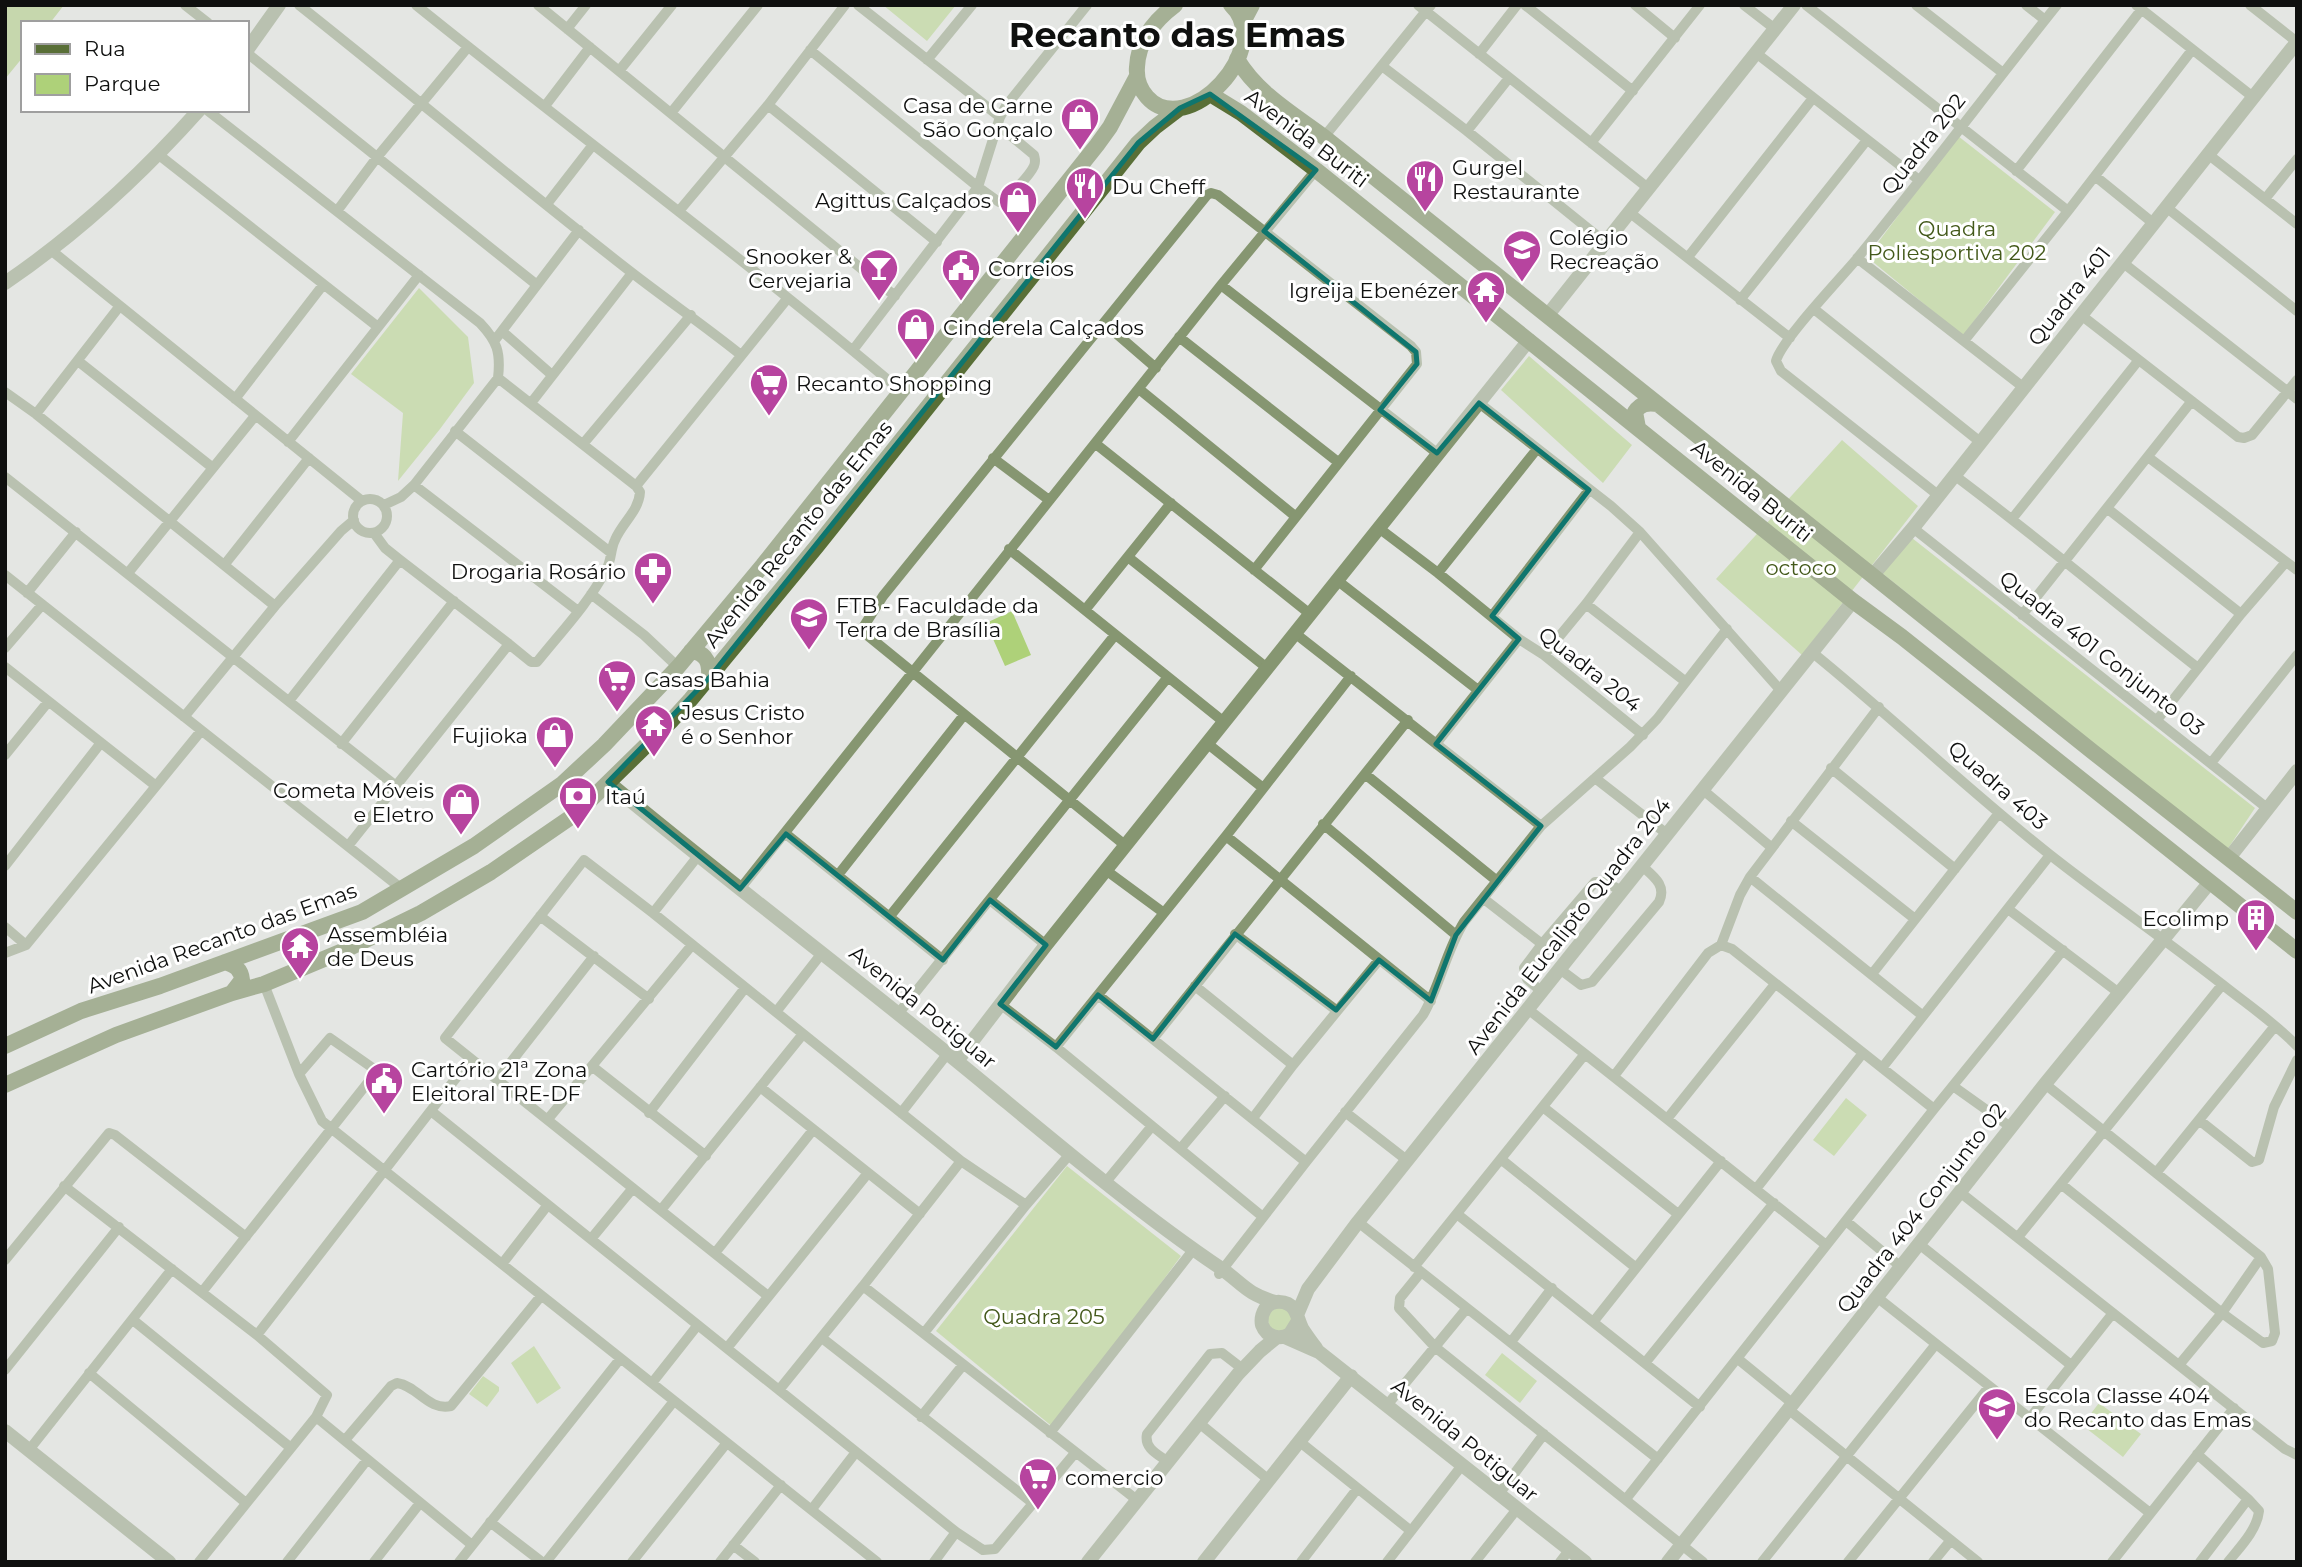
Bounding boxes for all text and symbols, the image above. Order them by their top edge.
district label: Recanto das Emas [1009,13,1345,56]
legend [21,21,248,112]
text: Rua [84,36,126,61]
text: Parque [84,71,160,96]
street label: Avenida Buriti [1240,83,1374,193]
street label: Quadra 202 [1876,88,1970,200]
place label: Casa de Carne São Gonçalo [903,93,1053,142]
shop icon: Casa de Carne São Gonçalo [1059,96,1101,151]
place label: Gurgel Restaurante [1452,155,1580,204]
restaurant icon: Gurgel Restaurante [1404,158,1446,213]
restaurant icon: Du Cheff [1064,165,1106,220]
place label: Du Cheff [1112,174,1206,199]
shop icon: Agittus Calçados [997,179,1039,234]
place label: Agittus Calçados [815,188,991,213]
park label: Quadra Poliesportiva 202 [1867,216,2047,265]
place label: Colégio Recreação [1549,225,1659,274]
school or university icon: Colégio Recreação [1501,228,1543,283]
street label: Quadra 401 [2022,241,2116,351]
place label: Snooker & Cervejaria [746,244,852,293]
bar icon: Snooker & Cervejaria [858,247,900,302]
public building icon: Correios [940,247,982,302]
place label: Correios [988,256,1074,281]
temple icon: Igreija Ebenézer [1465,269,1507,324]
place label: Igreija Ebenézer [1289,278,1459,303]
shop icon: Cinderela Calçados [895,306,937,361]
place label: Cinderela Calçados [943,315,1144,340]
supermarket icon: Recanto Shopping [748,362,790,417]
place label: Recanto Shopping [796,371,992,396]
street label: Avenida Recanto das Emas [699,416,897,652]
street label: Avenida Buriti [1687,435,1817,547]
pharmacy icon: Drogaria Rosário [632,550,674,605]
park label: octoco [1765,555,1837,580]
place label: Drogaria Rosário [451,559,626,584]
street label: Quadra 401 Conjunto 03 [1995,565,2209,741]
place label: FTB - Faculdade da Terra de Brasília [836,593,1039,642]
school or university icon: FTB - Faculdade da Terra de Brasília [788,596,830,651]
street label: Quadra 204 [1534,621,1646,717]
supermarket icon: Casas Bahia [596,658,638,713]
place label: Casas Bahia [644,667,770,692]
place label: Jesus Cristo é o Senhor [680,700,805,749]
temple icon: Jesus Cristo é o Senhor [633,703,675,758]
shop icon: Fujioka [534,714,576,769]
place label: Fujioka [452,723,528,748]
street label: Quadra 403 [1943,735,2053,835]
bank icon: Itaú [557,775,599,830]
place label: Cometa Móveis e Eletro [273,778,434,827]
shop icon: Cometa Móveis e Eletro [440,781,482,836]
place label: Itaú [605,784,646,809]
street label: Avenida Eucalipto Quadra 204 [1460,793,1676,1059]
street label: Avenida Recanto das Emas [84,878,360,998]
building icon: Ecolimp [2235,897,2277,952]
place label: Ecolimp [2142,906,2229,931]
place label: Assembléia de Deus [327,922,448,971]
temple icon: Assembléia de Deus [279,925,321,980]
street label: Avenida Potiguar [845,940,1001,1074]
place label: Cartório 21ª Zona Eleitoral TRE-DF [411,1057,587,1106]
public building icon: Cartório 21ª Zona Eleitoral TRE-DF [363,1060,405,1115]
street label: Quadra 404 Conjunto 02 [1831,1098,2011,1318]
park label: Quadra 205 [983,1304,1105,1329]
street label: Avenida Potiguar [1387,1373,1543,1507]
place label: Escola Classe 404 do Recanto das Emas [2024,1383,2251,1432]
school or university icon: Escola Classe 404 do Recanto das Emas [1976,1386,2018,1441]
supermarket icon: comercio [1017,1456,1059,1511]
place label: comercio [1065,1465,1163,1490]

